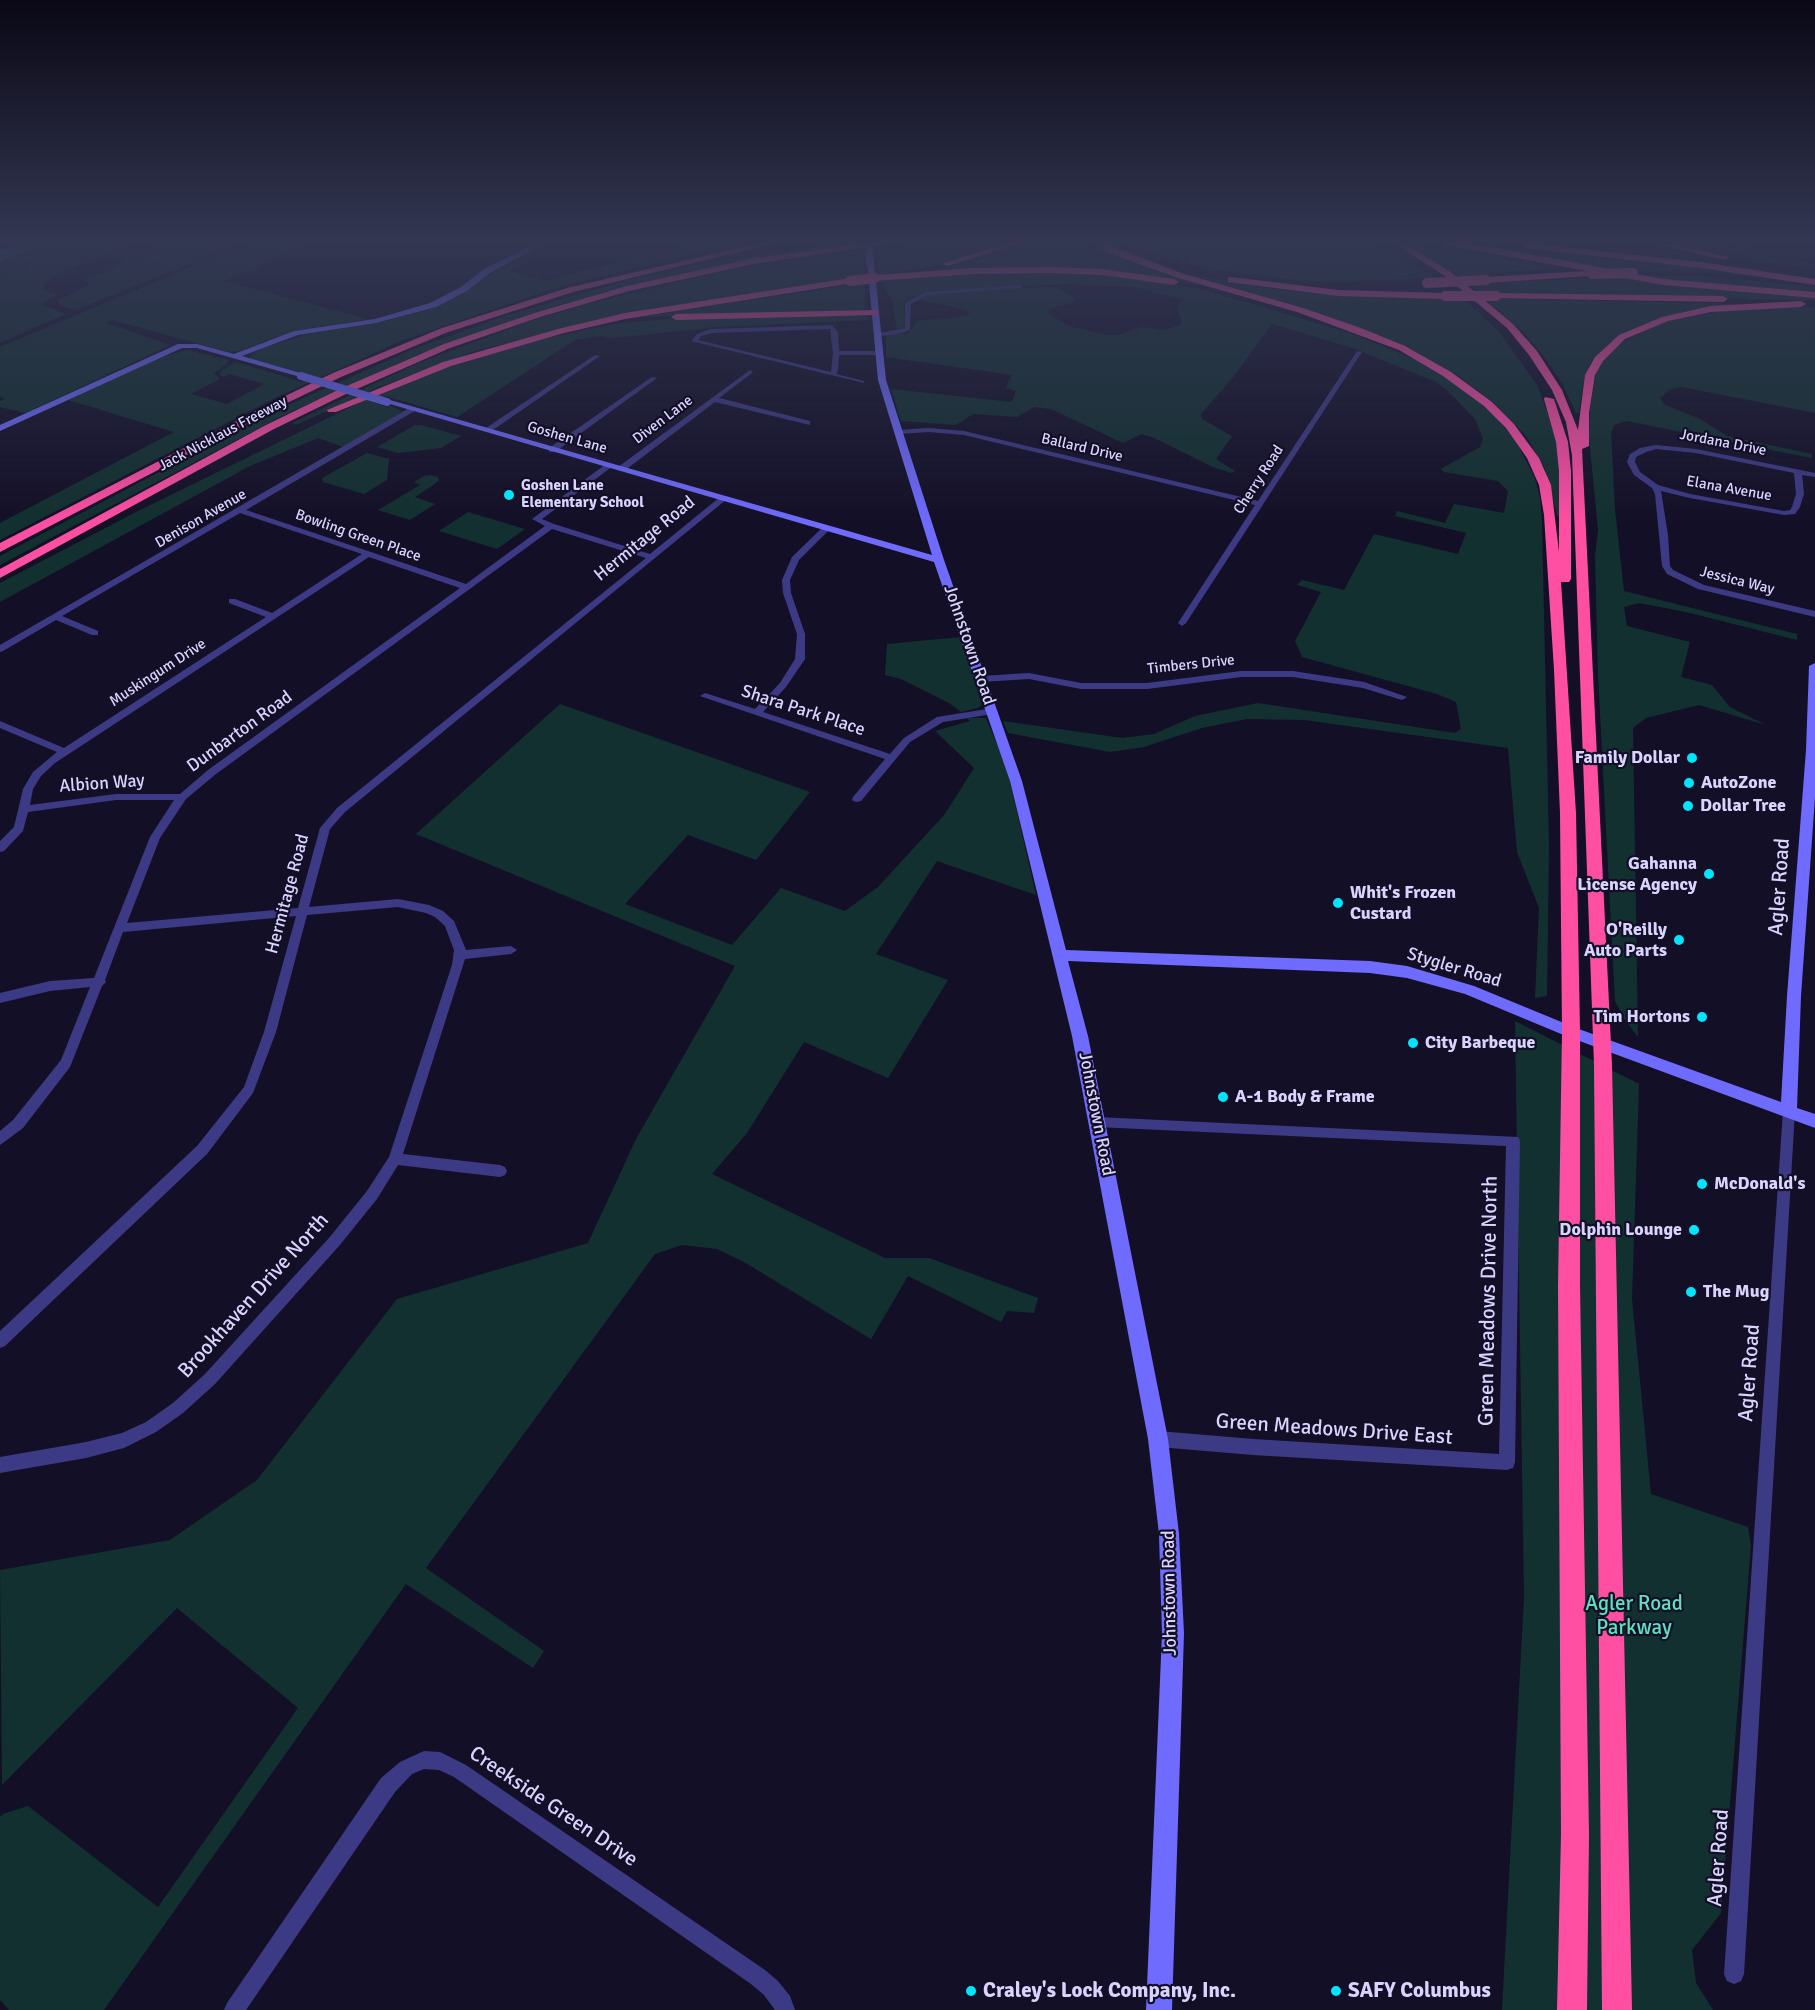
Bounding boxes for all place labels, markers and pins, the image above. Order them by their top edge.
place label: Goshen Lane Elementary School [521,477,644,512]
marker: Goshen Lane Elementary School [502,488,516,502]
place label: Family Dollar [1575,747,1680,769]
marker: Family Dollar [1685,751,1699,765]
place label: AutoZone [1701,772,1777,794]
marker: AutoZone [1682,776,1696,790]
place label: Dollar Tree [1700,795,1786,817]
marker: Dollar Tree [1681,799,1695,813]
place label: Gahanna License Agency [1577,853,1697,896]
marker: Gahanna License Agency [1702,867,1716,881]
place label: Whit's Frozen Custard [1350,882,1456,924]
marker: Whit's Frozen Custard [1331,896,1345,910]
place label: O'Reilly Auto Parts [1584,919,1667,962]
marker: O'Reilly Auto Parts [1672,933,1686,947]
place label: Tim Hortons [1594,1006,1690,1028]
marker: Tim Hortons [1695,1010,1709,1024]
place label: City Barbeque [1425,1032,1536,1054]
marker: City Barbeque [1406,1036,1420,1050]
place label: A-1 Body & Frame [1235,1086,1375,1108]
marker: A-1 Body & Frame [1216,1090,1230,1104]
place label: McDonald's [1714,1173,1805,1195]
marker: McDonald's [1695,1177,1709,1191]
place label: Dolphin Lounge [1559,1219,1682,1241]
marker: Dolphin Lounge [1687,1223,1701,1237]
place label: The Mug [1703,1281,1769,1303]
marker: The Mug [1684,1285,1698,1299]
place label: Craley's Lock Company, Inc. [983,1978,1236,2004]
place label: SAFY Columbus [1348,1978,1491,2004]
marker: Craley's Lock Company, Inc. [964,1984,978,1998]
marker: SAFY Columbus [1329,1984,1343,1998]

